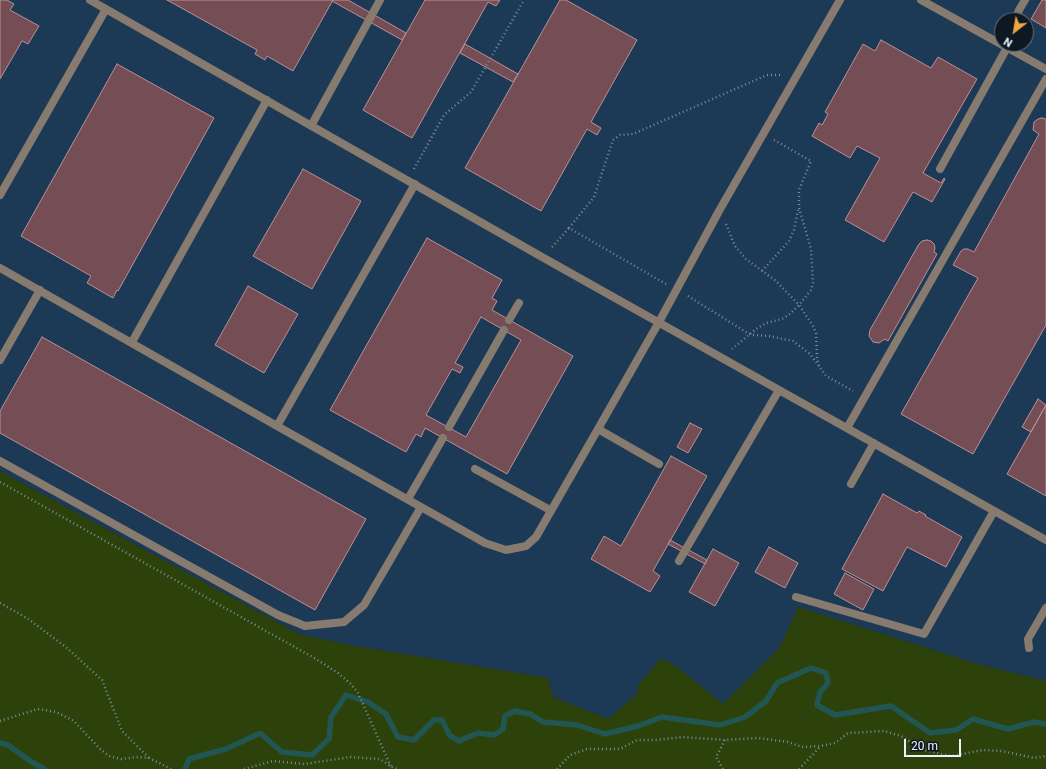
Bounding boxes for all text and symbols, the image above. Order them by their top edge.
north arrow [994,12,1034,52]
text: N [1001,34,1015,49]
scale bar [906,731,963,757]
text: 20 m [911,739,938,753]

